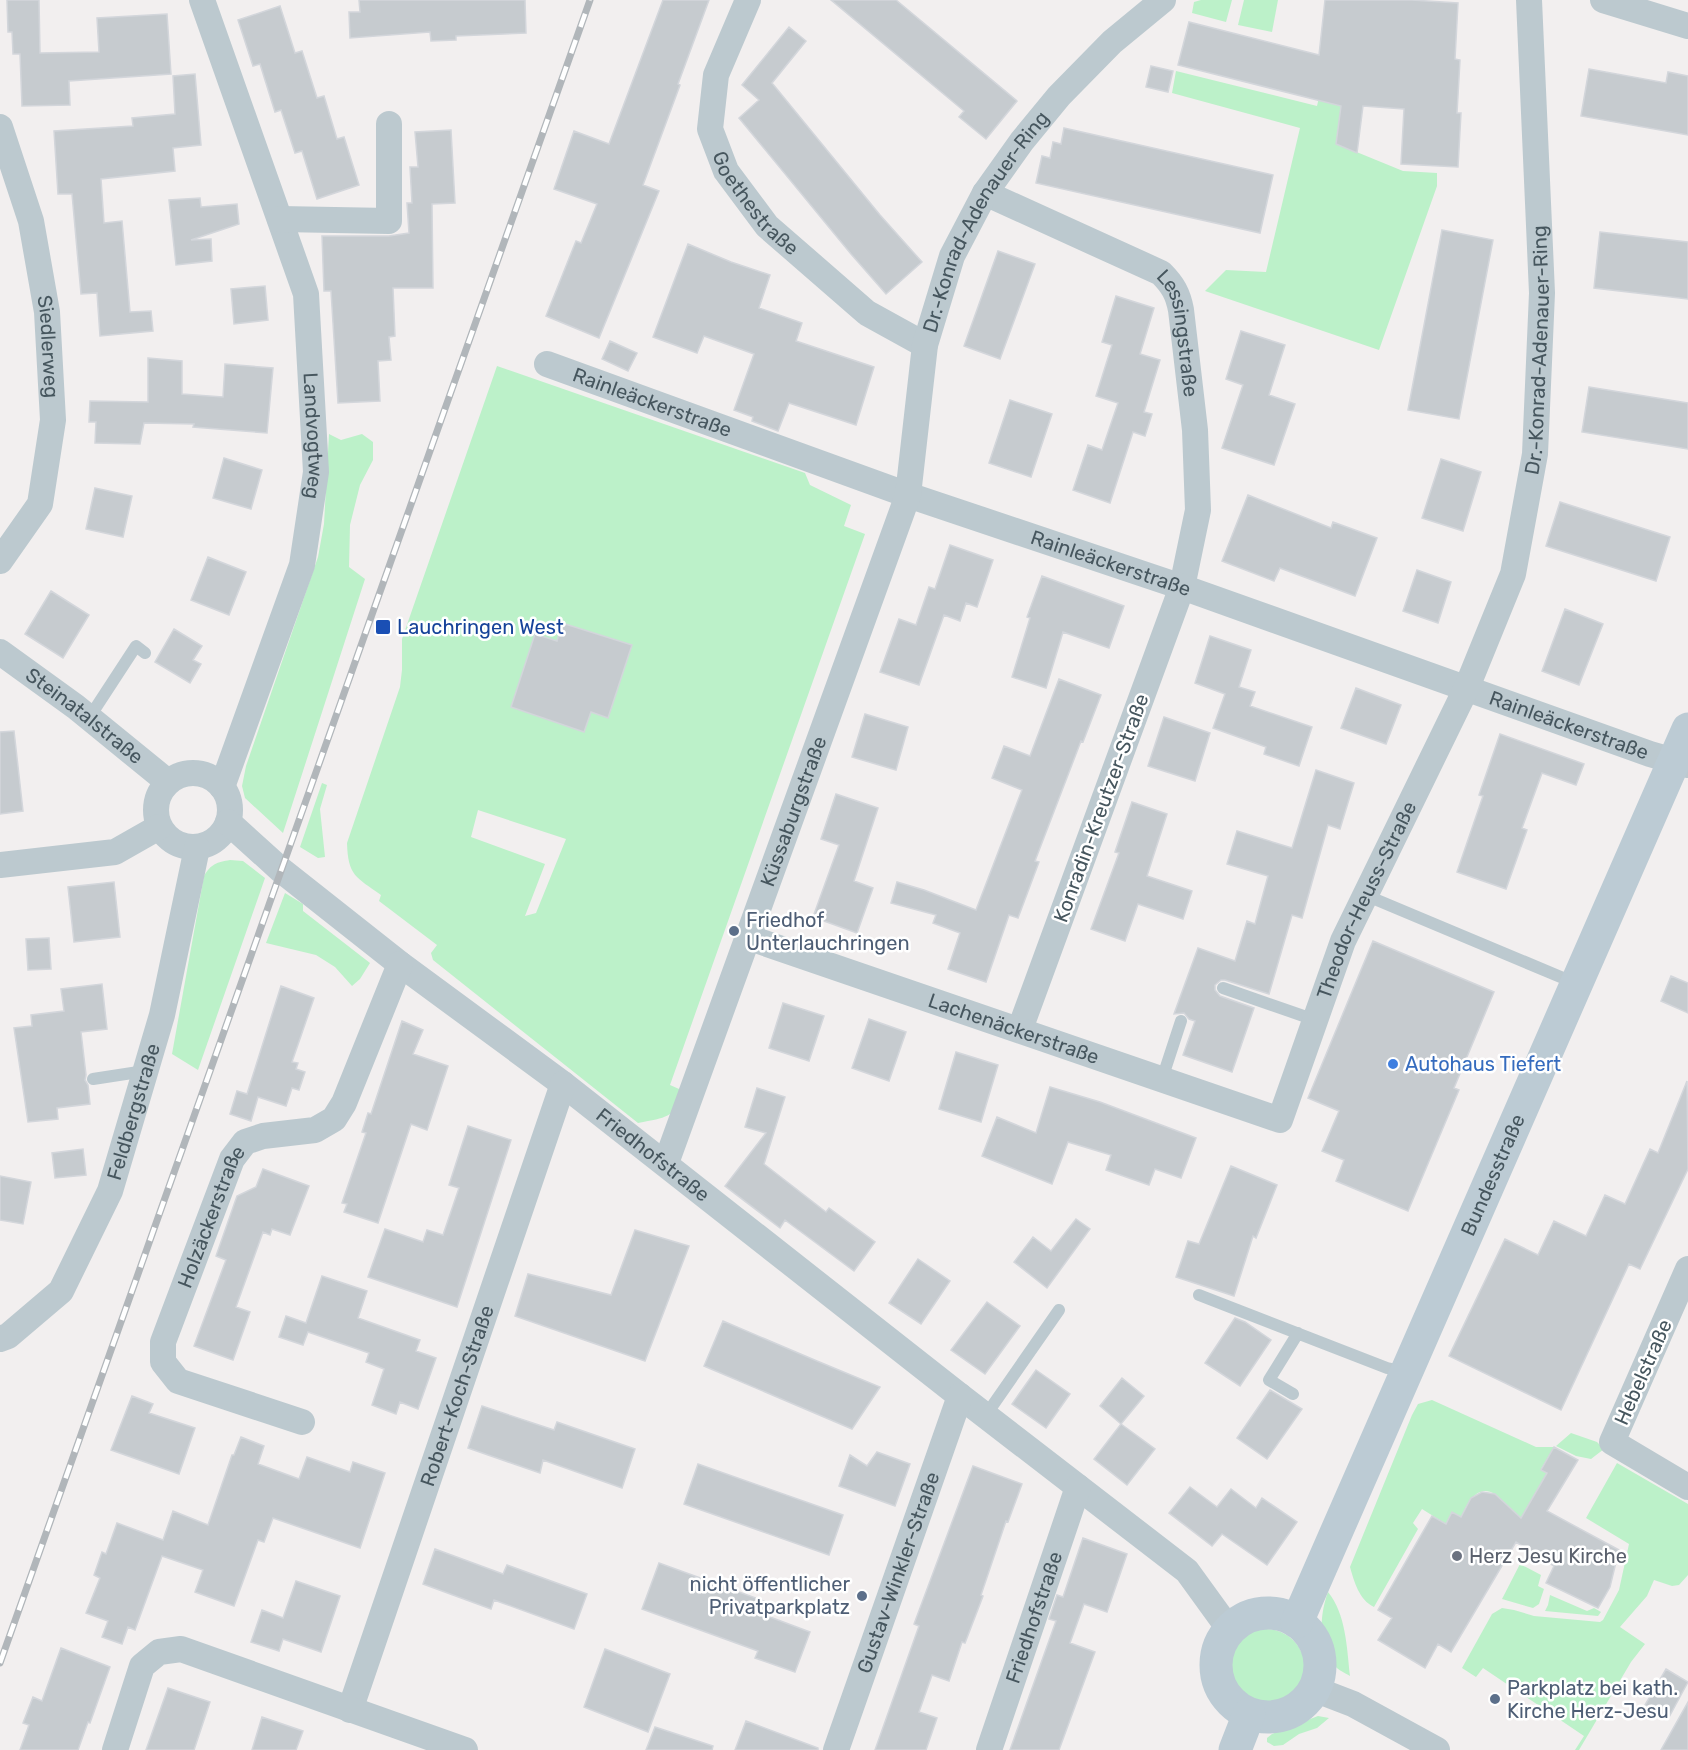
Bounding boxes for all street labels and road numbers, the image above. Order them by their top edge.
street label: Dr.-Konrad-Adenauer-Ring [917,106,1054,335]
street label: Goethestraße [708,148,804,260]
street label: Dr.-Konrad-Adenauer-Ring [1519,225,1554,477]
street label: Lessingstraße [1152,264,1203,398]
street label: Siedlerweg [32,293,64,399]
street label: Rainleäckerstraße [569,362,735,442]
street label: Landvogtweg [298,372,328,501]
street label: Rainleäckerstraße [1028,525,1194,601]
street label: Steinatalstraße [21,663,148,769]
street label: Rainleäckerstraße [1486,686,1652,765]
street label: Konradin-Kreutzer-Straße [1048,690,1154,926]
street label: Küssaburgstraße [755,733,832,890]
street label: Theodor-Heuss-Straße [1312,797,1421,1002]
street label: Lachenäckerstraße [925,988,1102,1069]
street label: Feldbergstraße [102,1041,165,1183]
street label: Friedhofstraße [591,1103,715,1207]
street label: Bundesstraße [1456,1110,1530,1239]
street label: Holzäckerstraße [172,1140,250,1291]
street label: Robert-Koch-Straße [415,1302,499,1489]
street label: Hebelstraße [1609,1316,1677,1428]
street label: Gustav-Winkler-Straße [852,1469,944,1676]
street label: Friedhofstraße [1000,1548,1067,1686]

